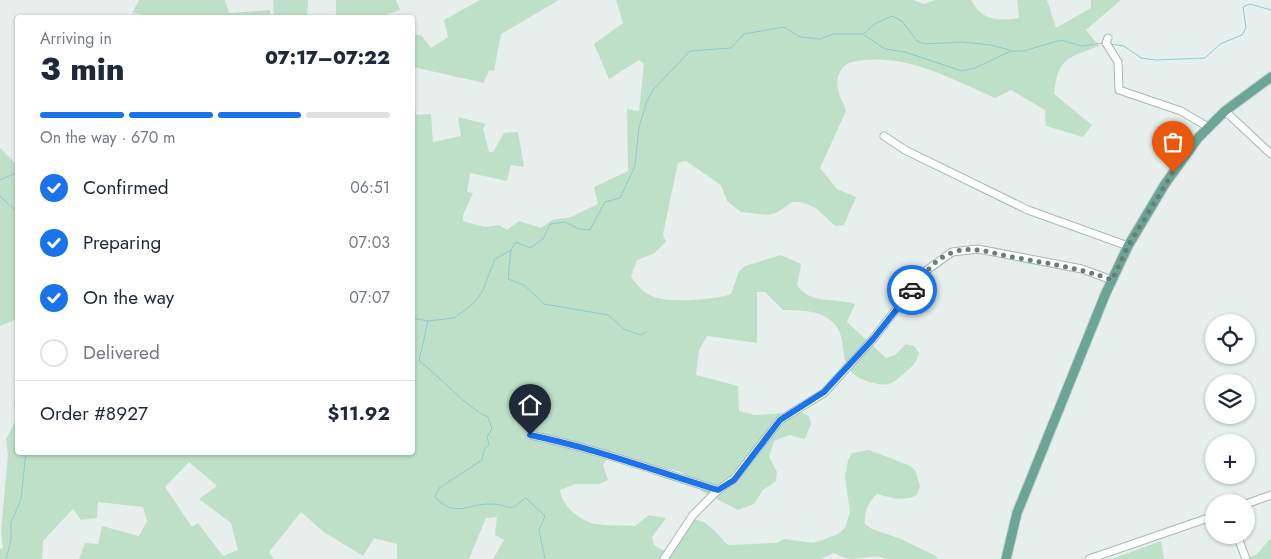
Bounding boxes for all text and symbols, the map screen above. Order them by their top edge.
text: Arriving in [40,27,112,50]
text: 07:17–07:22 [265,44,390,71]
text: 3 min [40,46,125,92]
pin [1152,121,1194,172]
text: On the way · 670 m [40,126,176,149]
icon: bag [1159,128,1187,156]
icon: check [40,174,68,202]
text: Confirmed [83,174,169,201]
text: 06:51 [350,176,390,199]
icon: check [40,229,68,257]
text: Preparing [83,229,161,256]
text: 07:03 [349,231,390,254]
courier [887,265,937,315]
icon: car [898,276,926,304]
icon: check [40,284,68,312]
text: On the way [83,284,174,311]
text: 07:07 [349,286,390,309]
map controls [1205,314,1255,544]
button: locate [1205,314,1255,364]
text: Delivered [83,339,160,366]
button: layers [1205,374,1255,424]
pin [509,384,551,435]
icon: home [516,391,544,419]
text: Order #8927 [40,400,148,427]
text: $11.92 [328,400,390,427]
button: + [1205,434,1255,484]
button: − [1205,494,1255,544]

